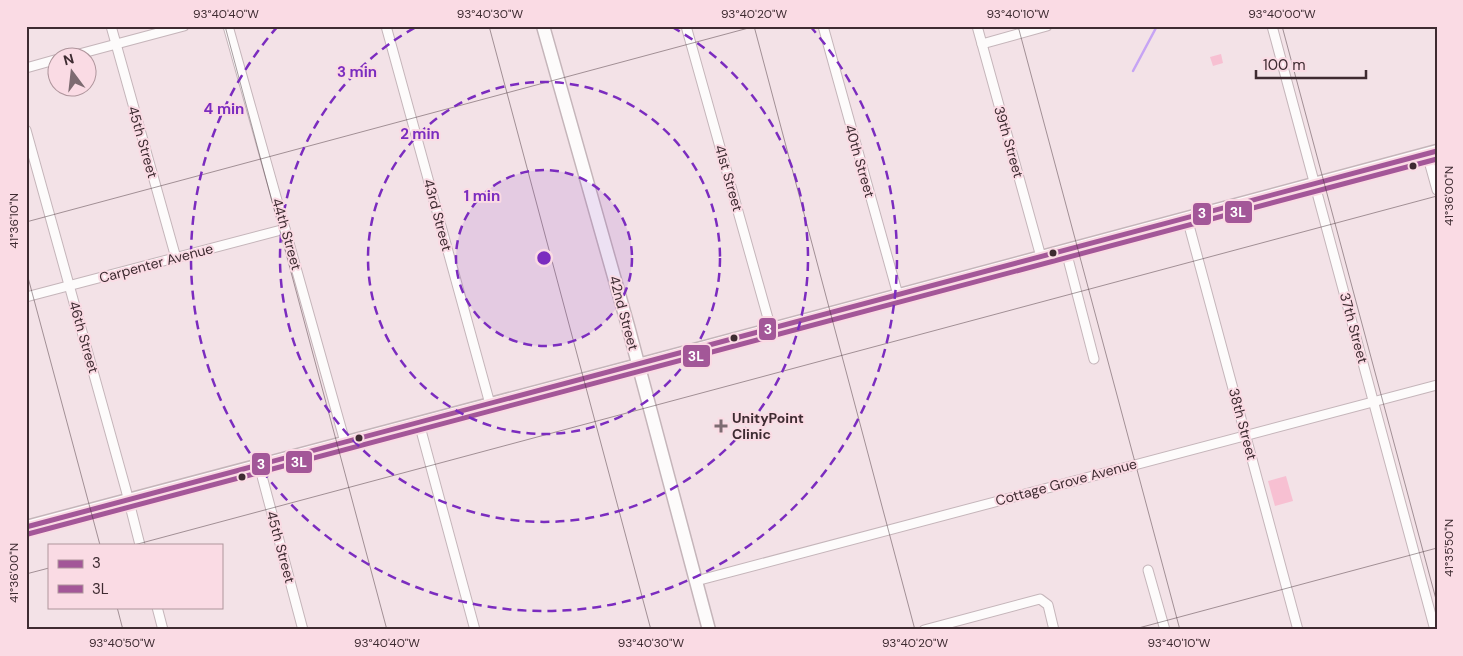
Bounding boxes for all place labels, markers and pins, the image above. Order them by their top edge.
unlabelled marker [1408,161,1418,171]
unlabelled marker [1048,248,1058,258]
centre of rings [535,249,553,267]
unlabelled marker [729,333,739,343]
place label: UnityPoint Clinic [732,409,804,443]
marker: UnityPoint Clinic [714,419,728,433]
unlabelled marker [354,433,364,443]
unlabelled marker [237,472,247,482]

